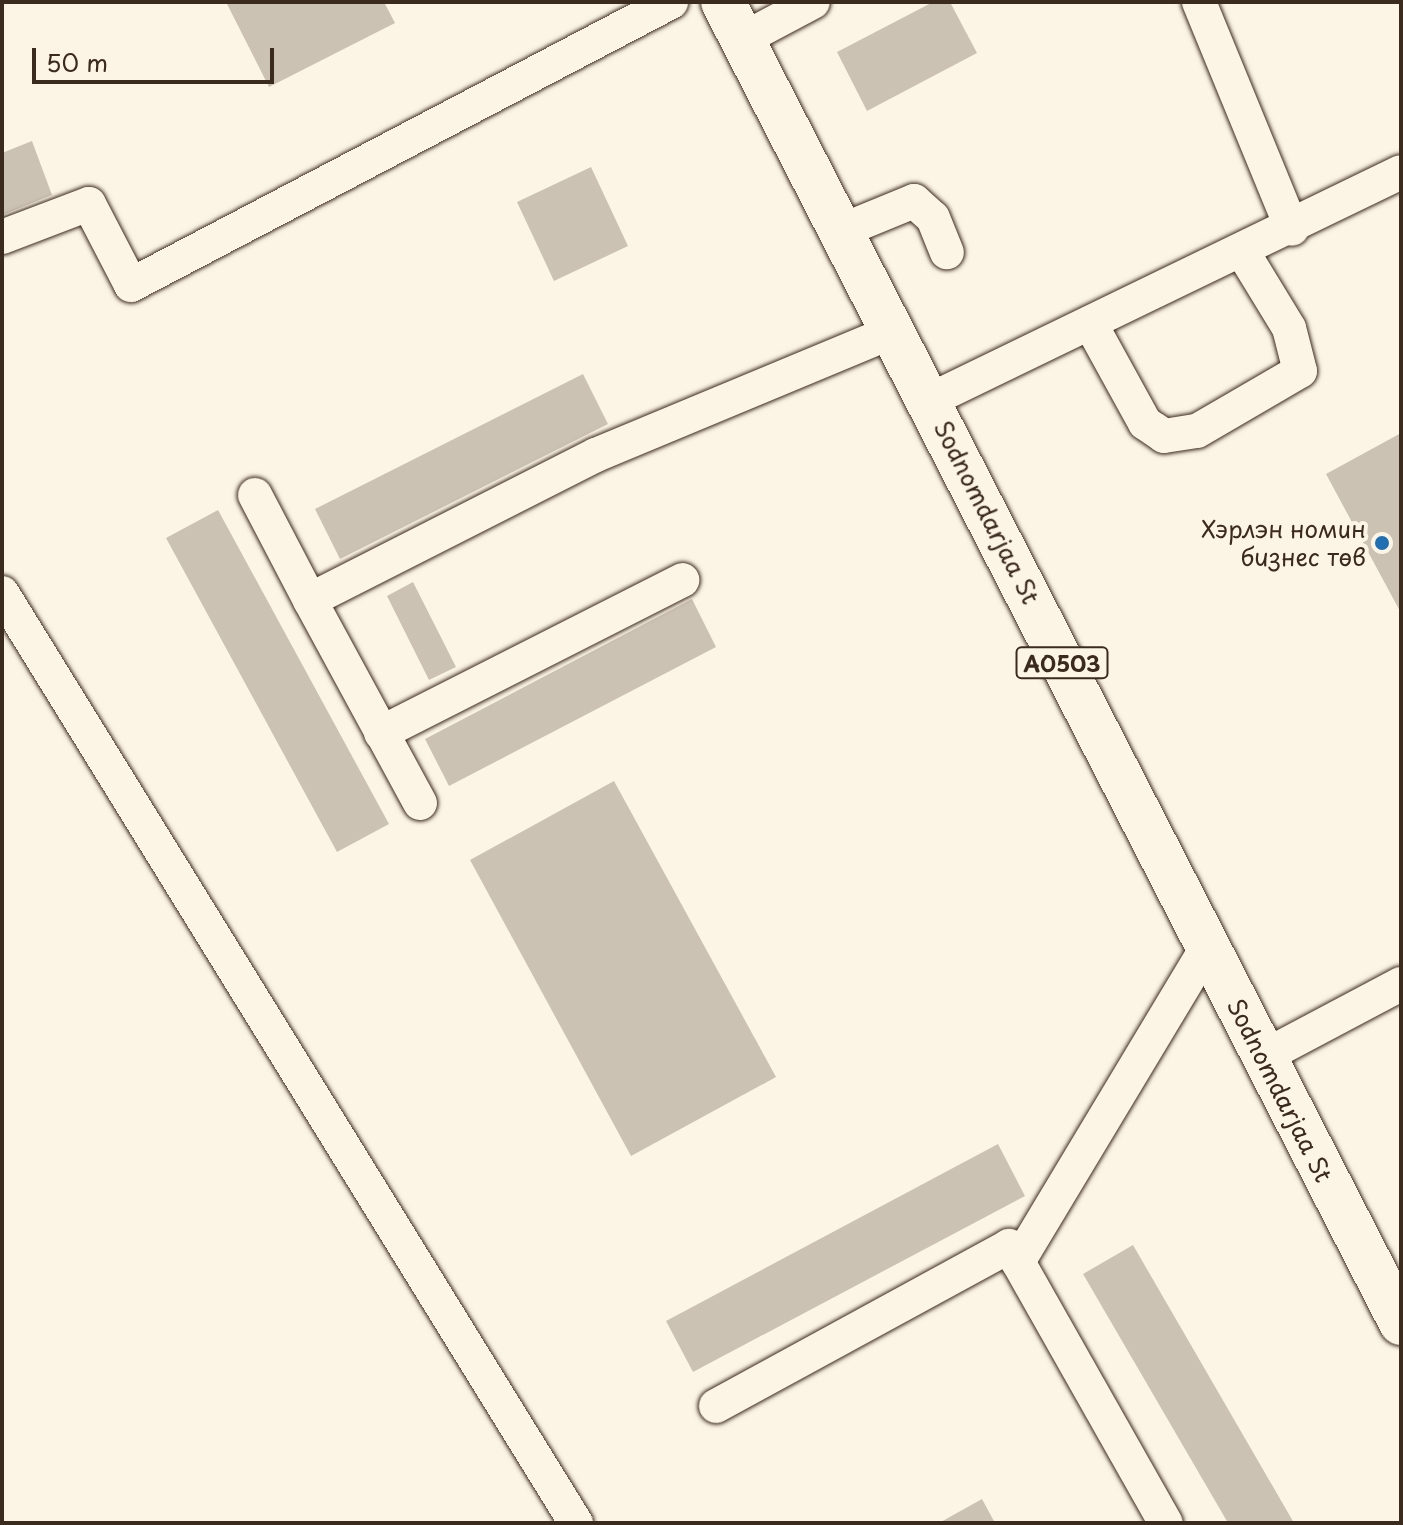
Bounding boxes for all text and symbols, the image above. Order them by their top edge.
scale bar [36,32,278,82]
text: 50 m [46,44,108,80]
street label: Sodnomdarjaa St [928,415,1046,609]
place label: Хэрлэн номин бизнес төв [1202,515,1366,571]
marker: Хэрлэн номин бизнес төв [1373,534,1391,552]
road number: A0503 [1014,645,1110,681]
street label: Sodnomdarjaa St [1221,993,1339,1187]

